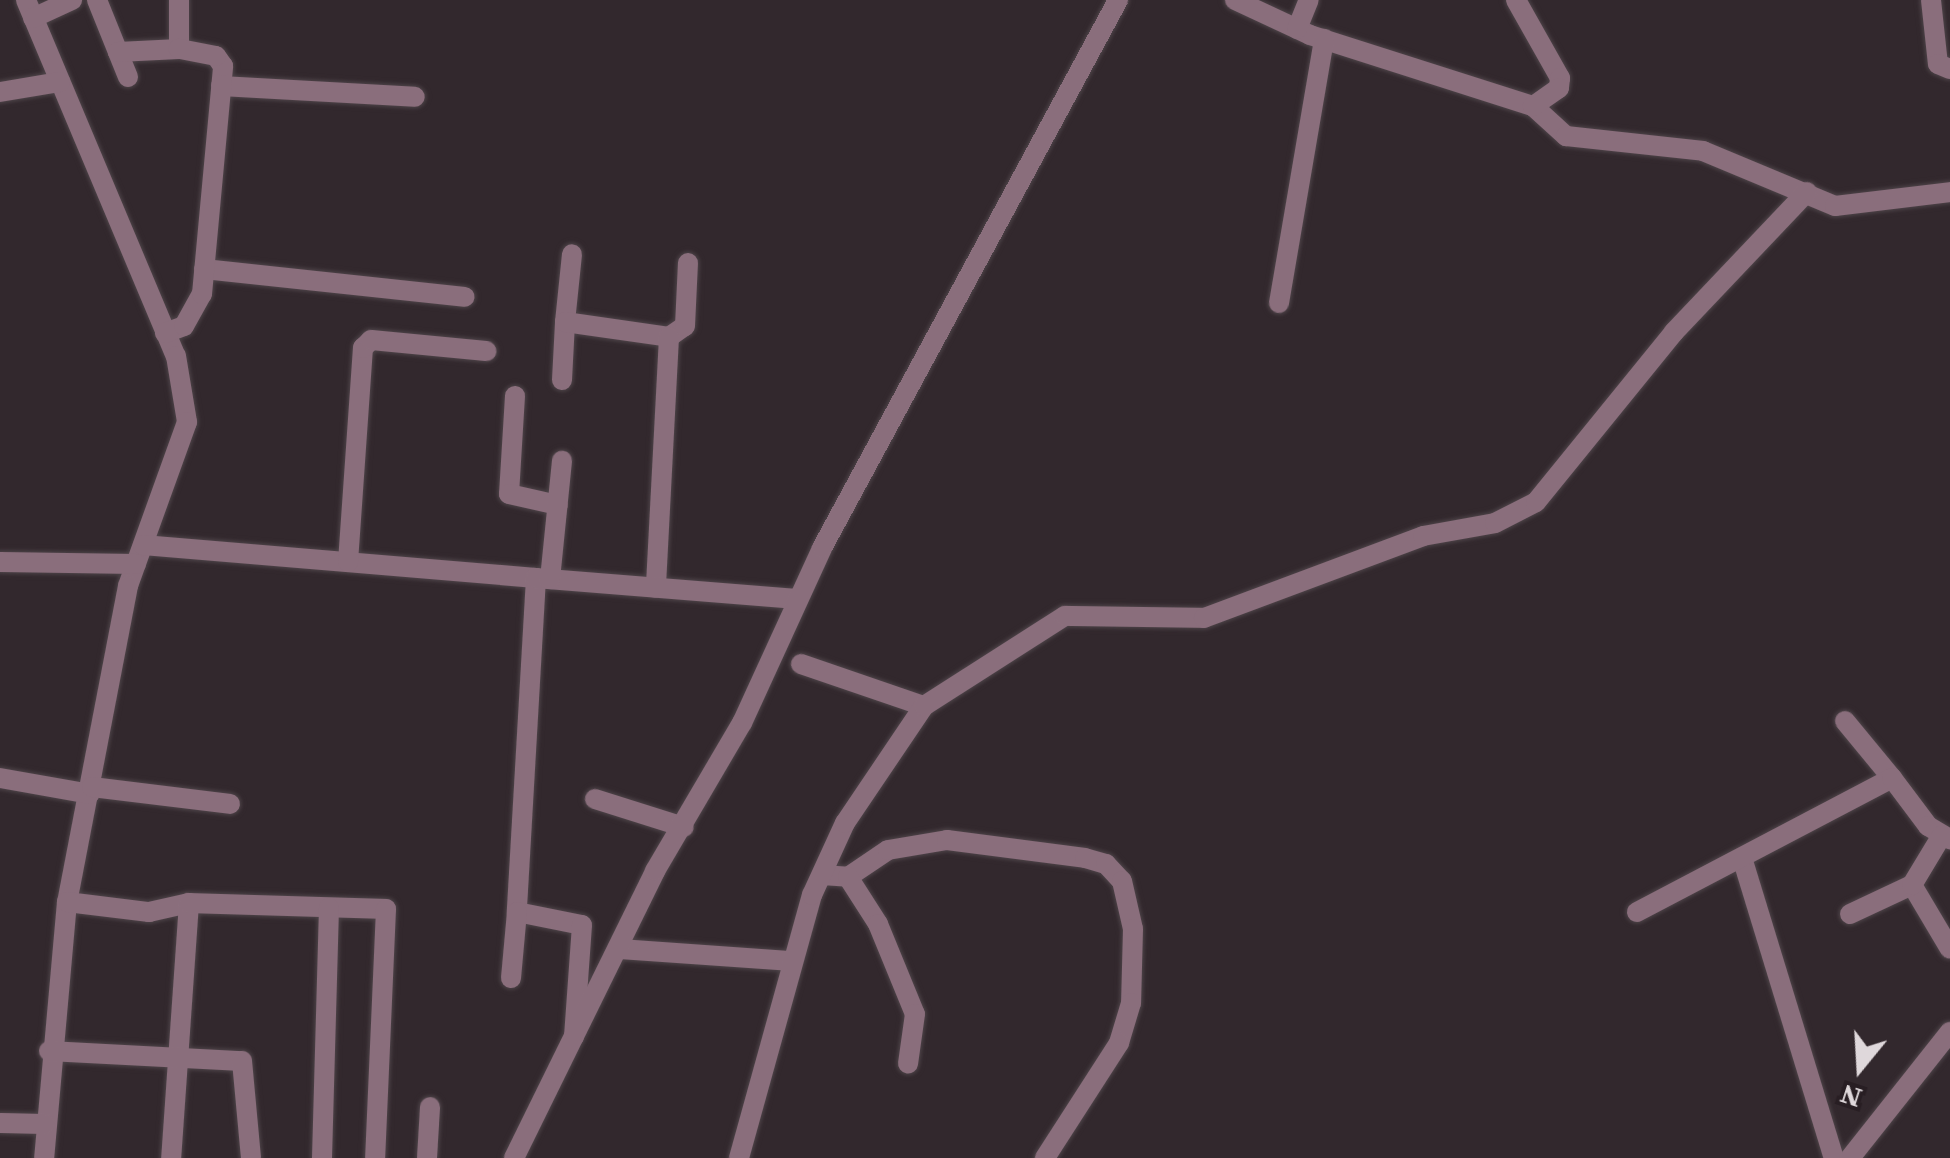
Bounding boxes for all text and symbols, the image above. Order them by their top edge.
north arrow [1810,1018,1910,1118]
text: N [1835,1075,1866,1118]

